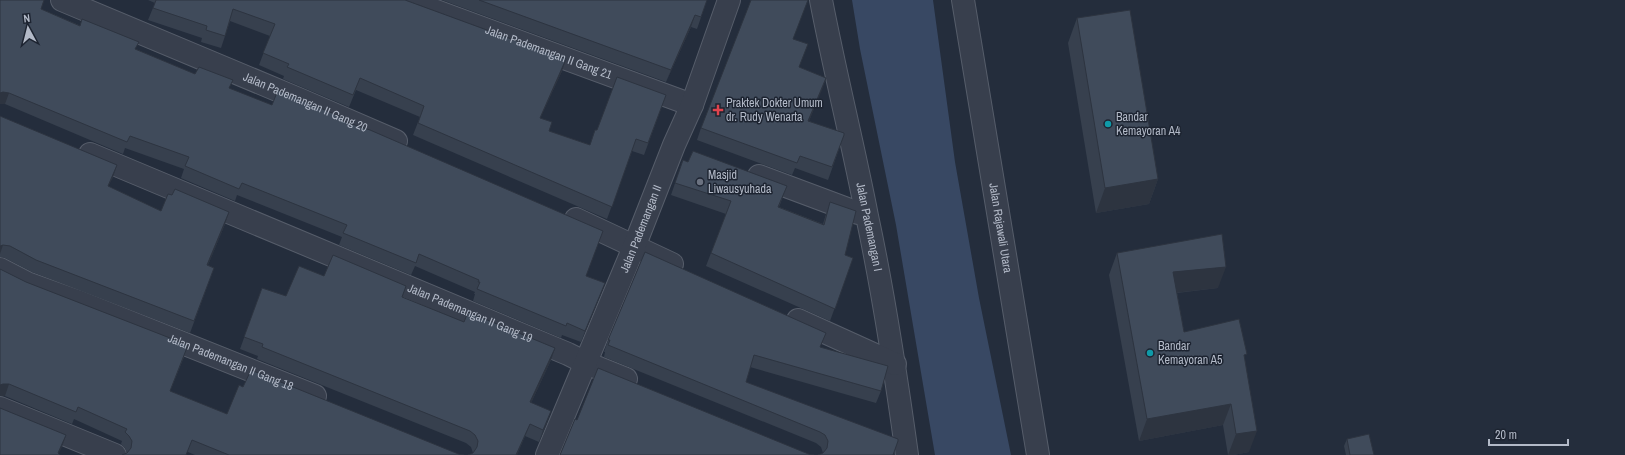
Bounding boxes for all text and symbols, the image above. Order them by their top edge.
north arrow [8,8,48,48]
text: N [23,11,31,25]
street label: Jalan Pademangan II Gang 21 [483,22,615,83]
street label: Jalan Pademangan II Gang 20 [241,69,370,136]
place label: Praktek Dokter Umum dr. Rudy Wenarta [726,95,823,125]
marker: Praktek Dokter Umum dr. Rudy Wenarta [713,105,723,115]
place label: Bandar Kemayoran A4 [1116,109,1181,139]
marker: Bandar Kemayoran A4 [1103,119,1113,129]
place label: Masjid Liwausyuhada [708,167,772,197]
marker: Masjid Liwausyuhada [695,177,705,187]
street label: Jalan Pademangan I [852,181,886,273]
street label: Jalan Pademangan II [616,182,666,275]
street label: Jalan Rajawali Utara [985,182,1016,275]
street label: Jalan Pademangan II Gang 19 [405,280,535,346]
street label: Jalan Pademangan II Gang 18 [166,330,296,395]
place label: Bandar Kemayoran A5 [1158,338,1223,368]
marker: Bandar Kemayoran A5 [1145,348,1155,358]
scale bar [1489,421,1568,447]
text: 20 m [1495,427,1517,443]

